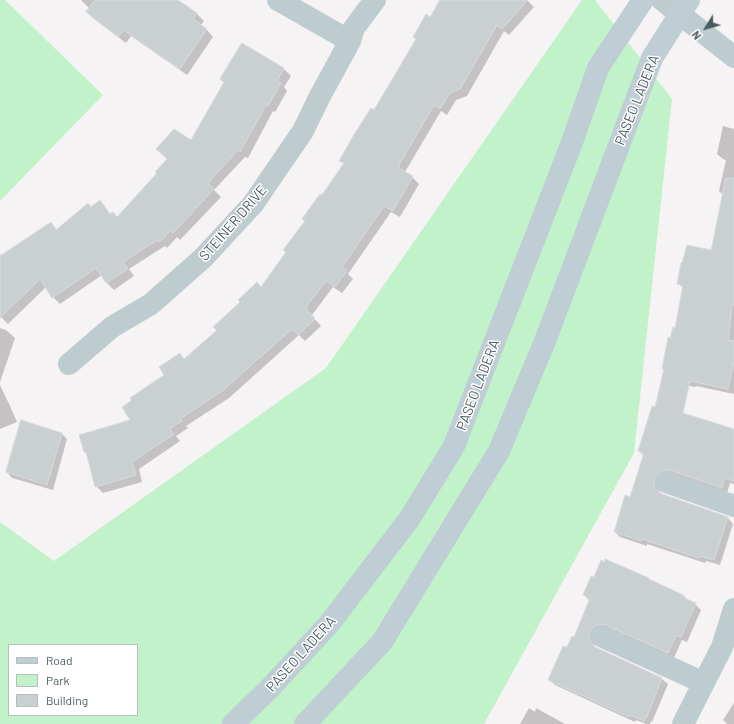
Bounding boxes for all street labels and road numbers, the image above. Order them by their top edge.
street label: PASEO LADERA [611,52,663,148]
street label: STEINER DRIVE [196,182,270,264]
street label: PASEO LADERA [453,337,503,433]
street label: PASEO LADERA [263,613,339,695]

